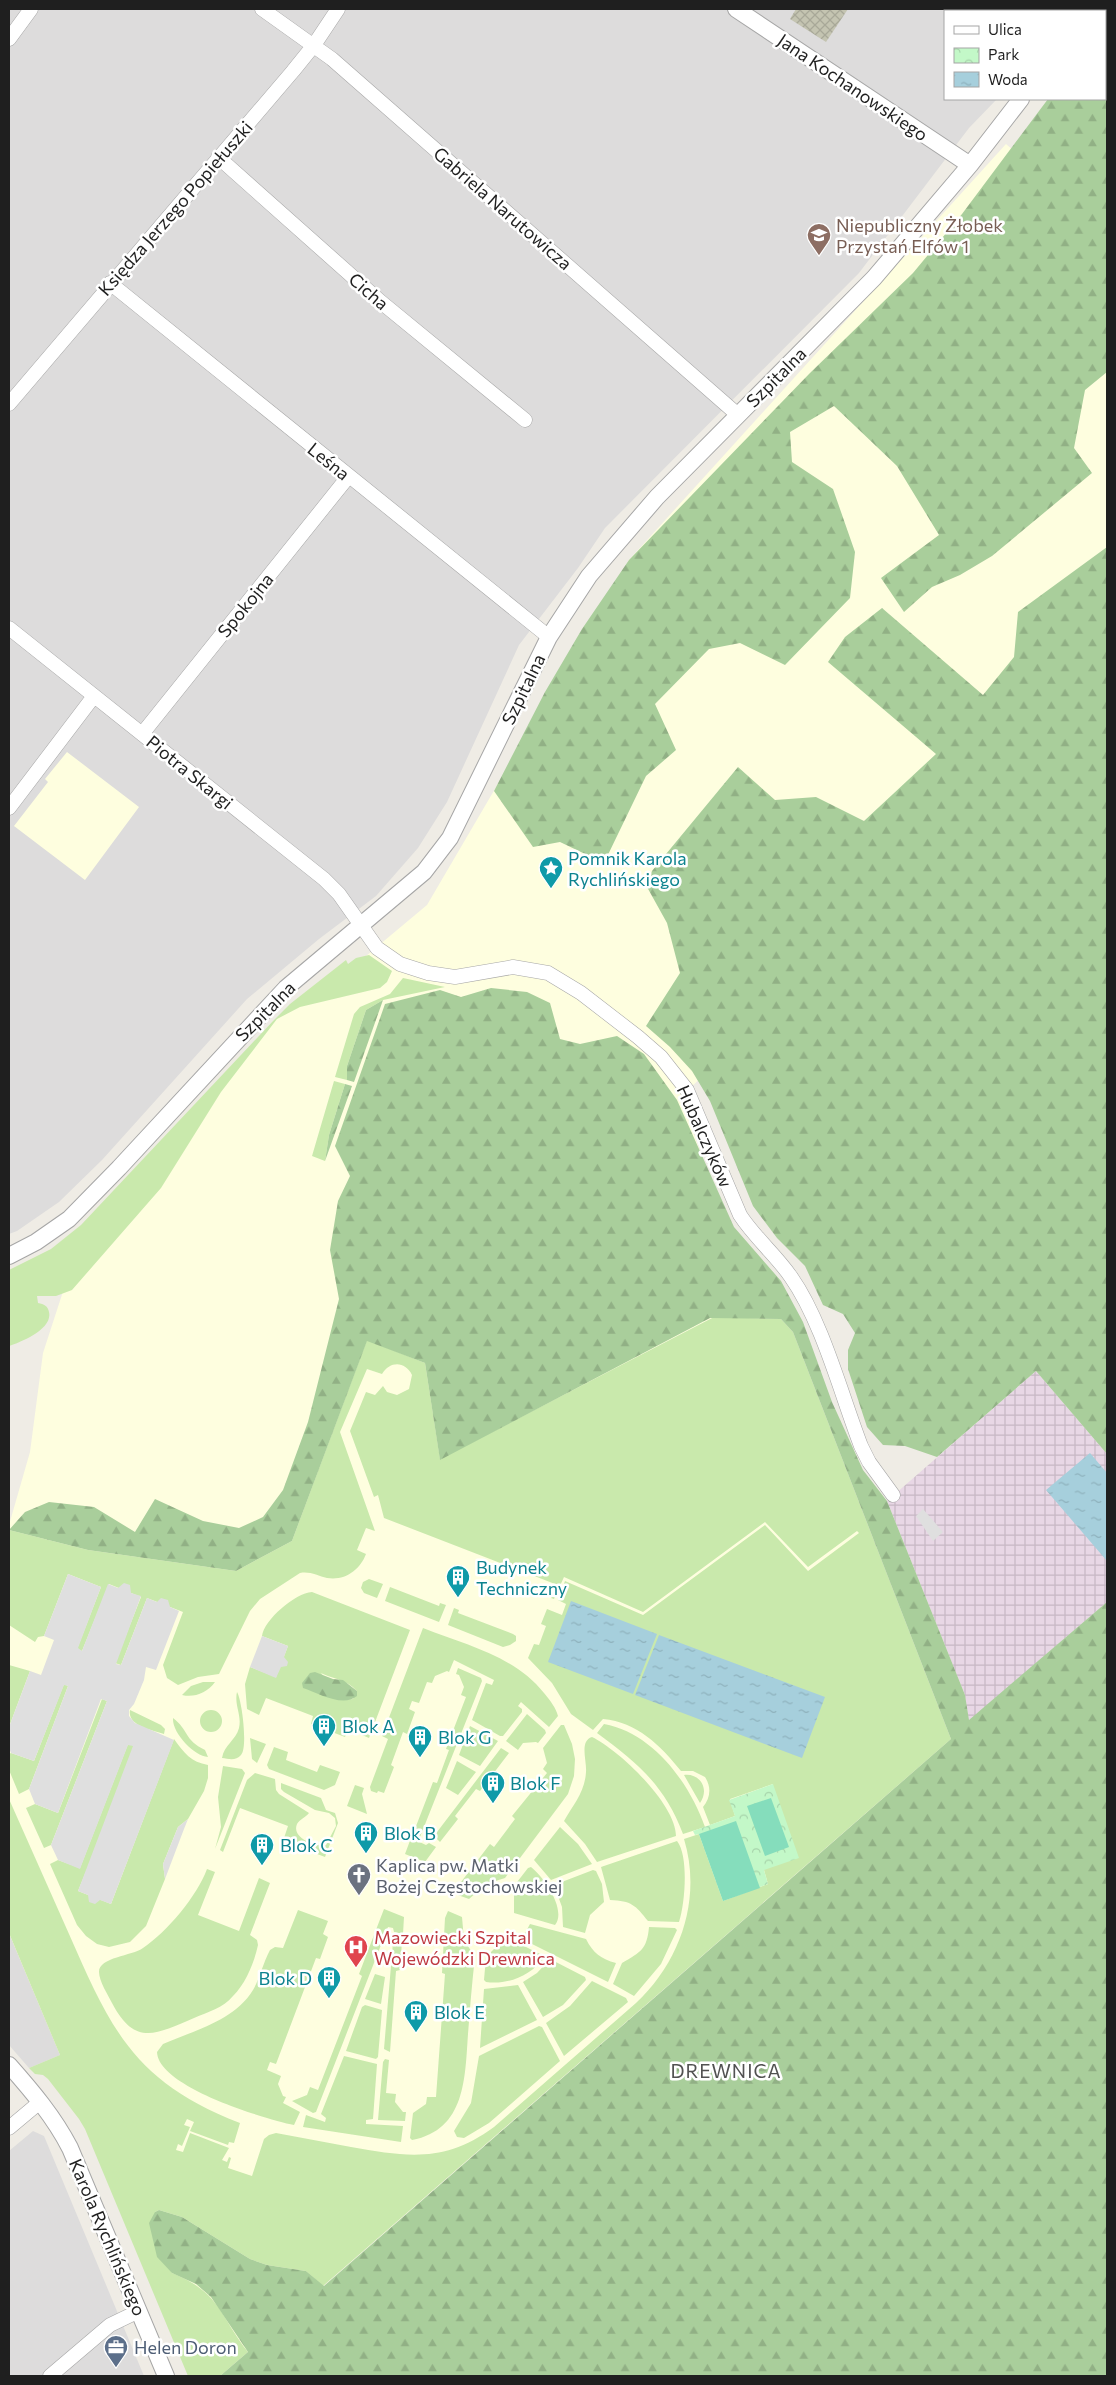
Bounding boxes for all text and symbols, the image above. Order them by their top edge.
legend [944,10,1106,100]
text: Ulica [988,20,1022,38]
street label: Jana Kochanowskiego [774,29,932,145]
text: Park [988,45,1019,63]
text: Woda [988,70,1028,88]
street label: Księdza Jerzego Popiełuszki [93,116,257,300]
street label: Gabriela Narutowicza [429,142,577,274]
place label: Niepubliczny Żłobek Przystań Elfów 1 [836,214,1003,257]
school or university icon: Niepubliczny Żłobek Przystań Elfów 1 [806,222,832,256]
street label: Cicha [345,268,393,314]
street label: Szpitalna [741,342,811,412]
street label: Leśna [304,437,354,485]
street label: Spokojna [212,568,278,642]
street label: Szpitalna [496,650,550,728]
street label: Piotra Skargi [142,730,238,814]
place label: Pomnik Karola Rychlińskiego [568,847,687,890]
place icon: Pomnik Karola Rychlińskiego [538,855,564,889]
street label: Szpitalna [230,976,300,1046]
street label: Hubalczyków [673,1081,737,1191]
place label: Budynek Techniczny [476,1556,567,1599]
building icon: Budynek Techniczny [445,1564,471,1598]
building icon: Blok A [311,1713,337,1747]
place label: Blok A [342,1715,395,1737]
building icon: Blok G [407,1724,433,1758]
place label: Blok G [438,1726,491,1748]
building icon: Blok F [480,1770,506,1804]
place label: Blok F [510,1772,560,1794]
building icon: Blok B [353,1820,379,1854]
place label: Blok B [384,1822,436,1844]
building icon: Blok C [249,1832,275,1866]
place label: Blok C [280,1834,332,1856]
place label: Kaplica pw. Matki Bożej Częstochowskiej [376,1854,562,1897]
church icon: Kaplica pw. Matki Bożej Częstochowskiej [346,1862,372,1896]
place label: Mazowiecki Szpital Wojewódzki Drewnica [374,1926,555,1969]
hospital icon: Mazowiecki Szpital Wojewódzki Drewnica [343,1934,369,1968]
building icon: Blok D [316,1965,342,1999]
place label: Blok D [259,1967,312,1989]
building icon: Blok E [403,1999,429,2033]
place label: Blok E [434,2001,485,2023]
district label: DREWNICA [670,2059,782,2082]
street label: Karola Rychlińskiego [65,2155,151,2319]
office icon: Helen Doron [103,2334,129,2368]
place label: Helen Doron [134,2336,237,2358]

